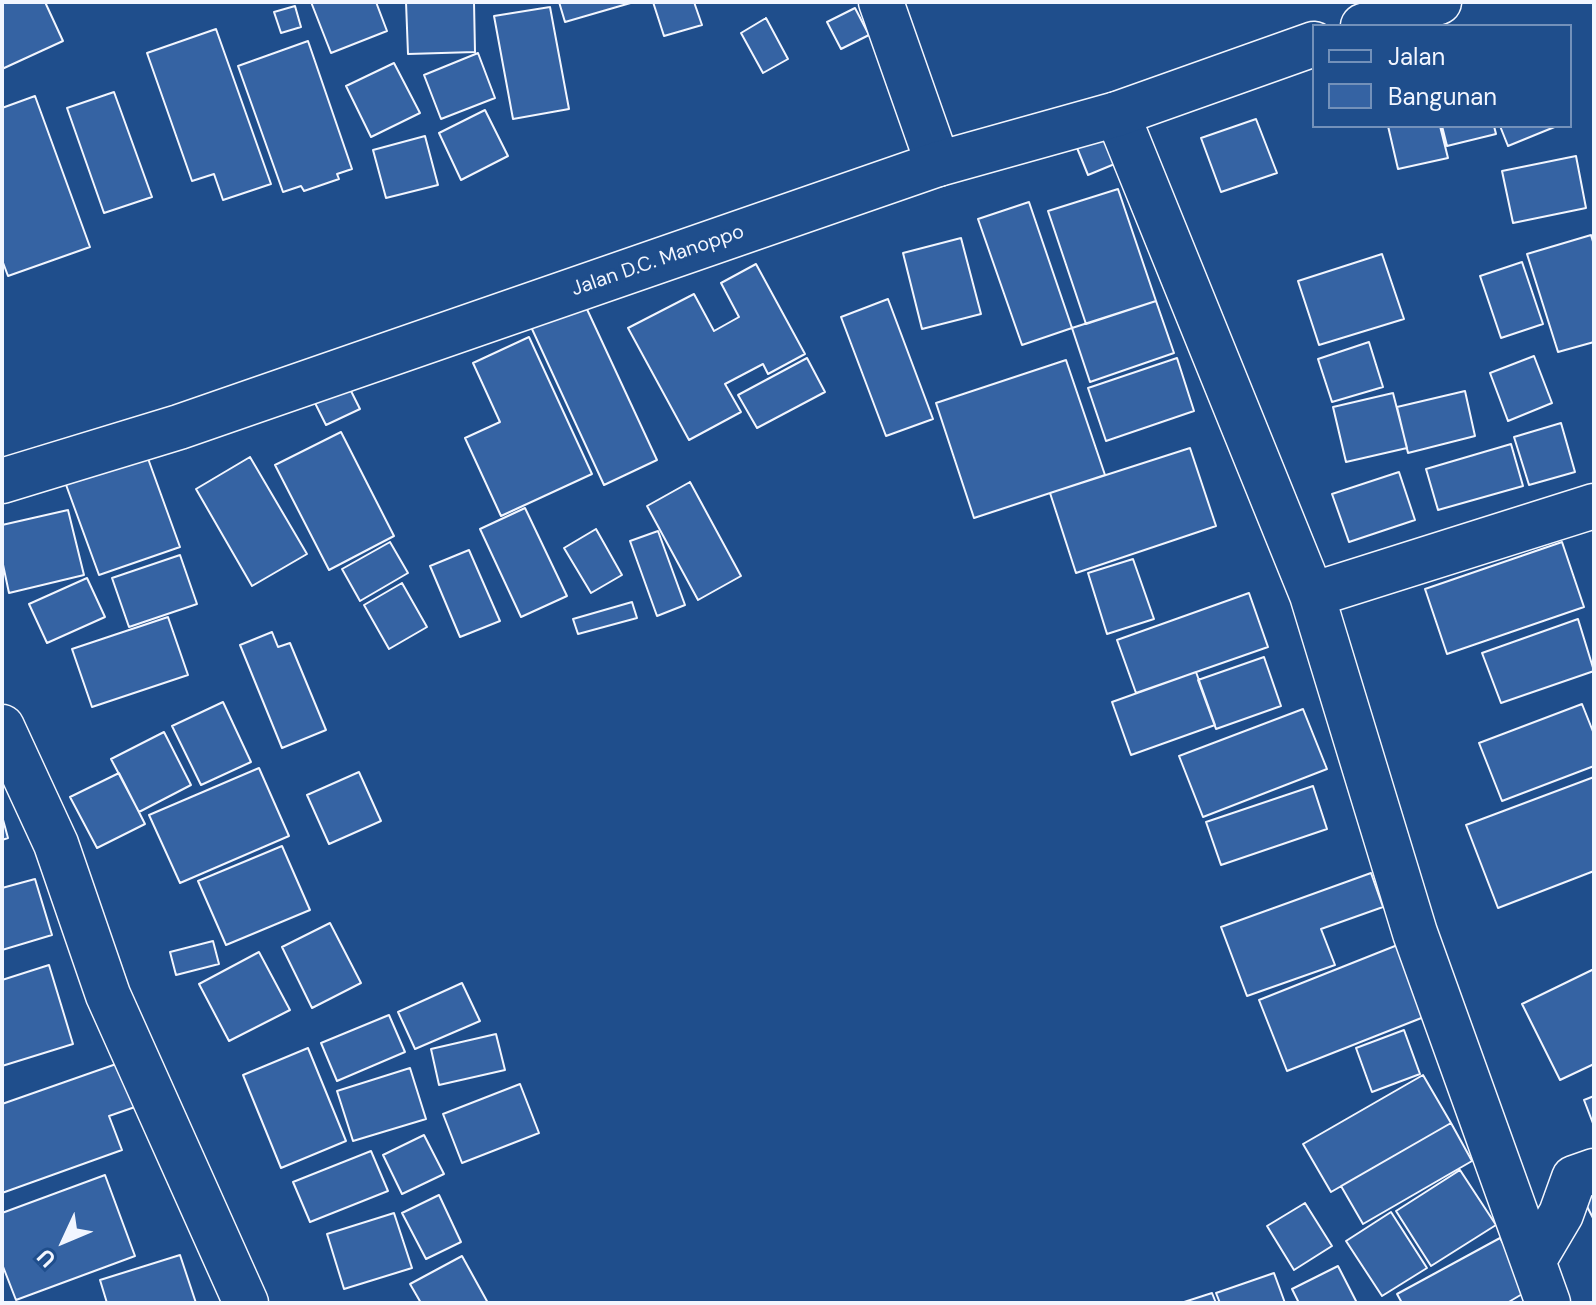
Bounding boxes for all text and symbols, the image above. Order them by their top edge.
legend [1312,24,1572,128]
text: Jalan [1388,41,1445,72]
text: Bangunan [1388,81,1497,112]
street label: Jalan D.C. Manoppo [568,220,748,302]
north arrow [24,1201,104,1281]
text: U [31,1243,62,1274]

